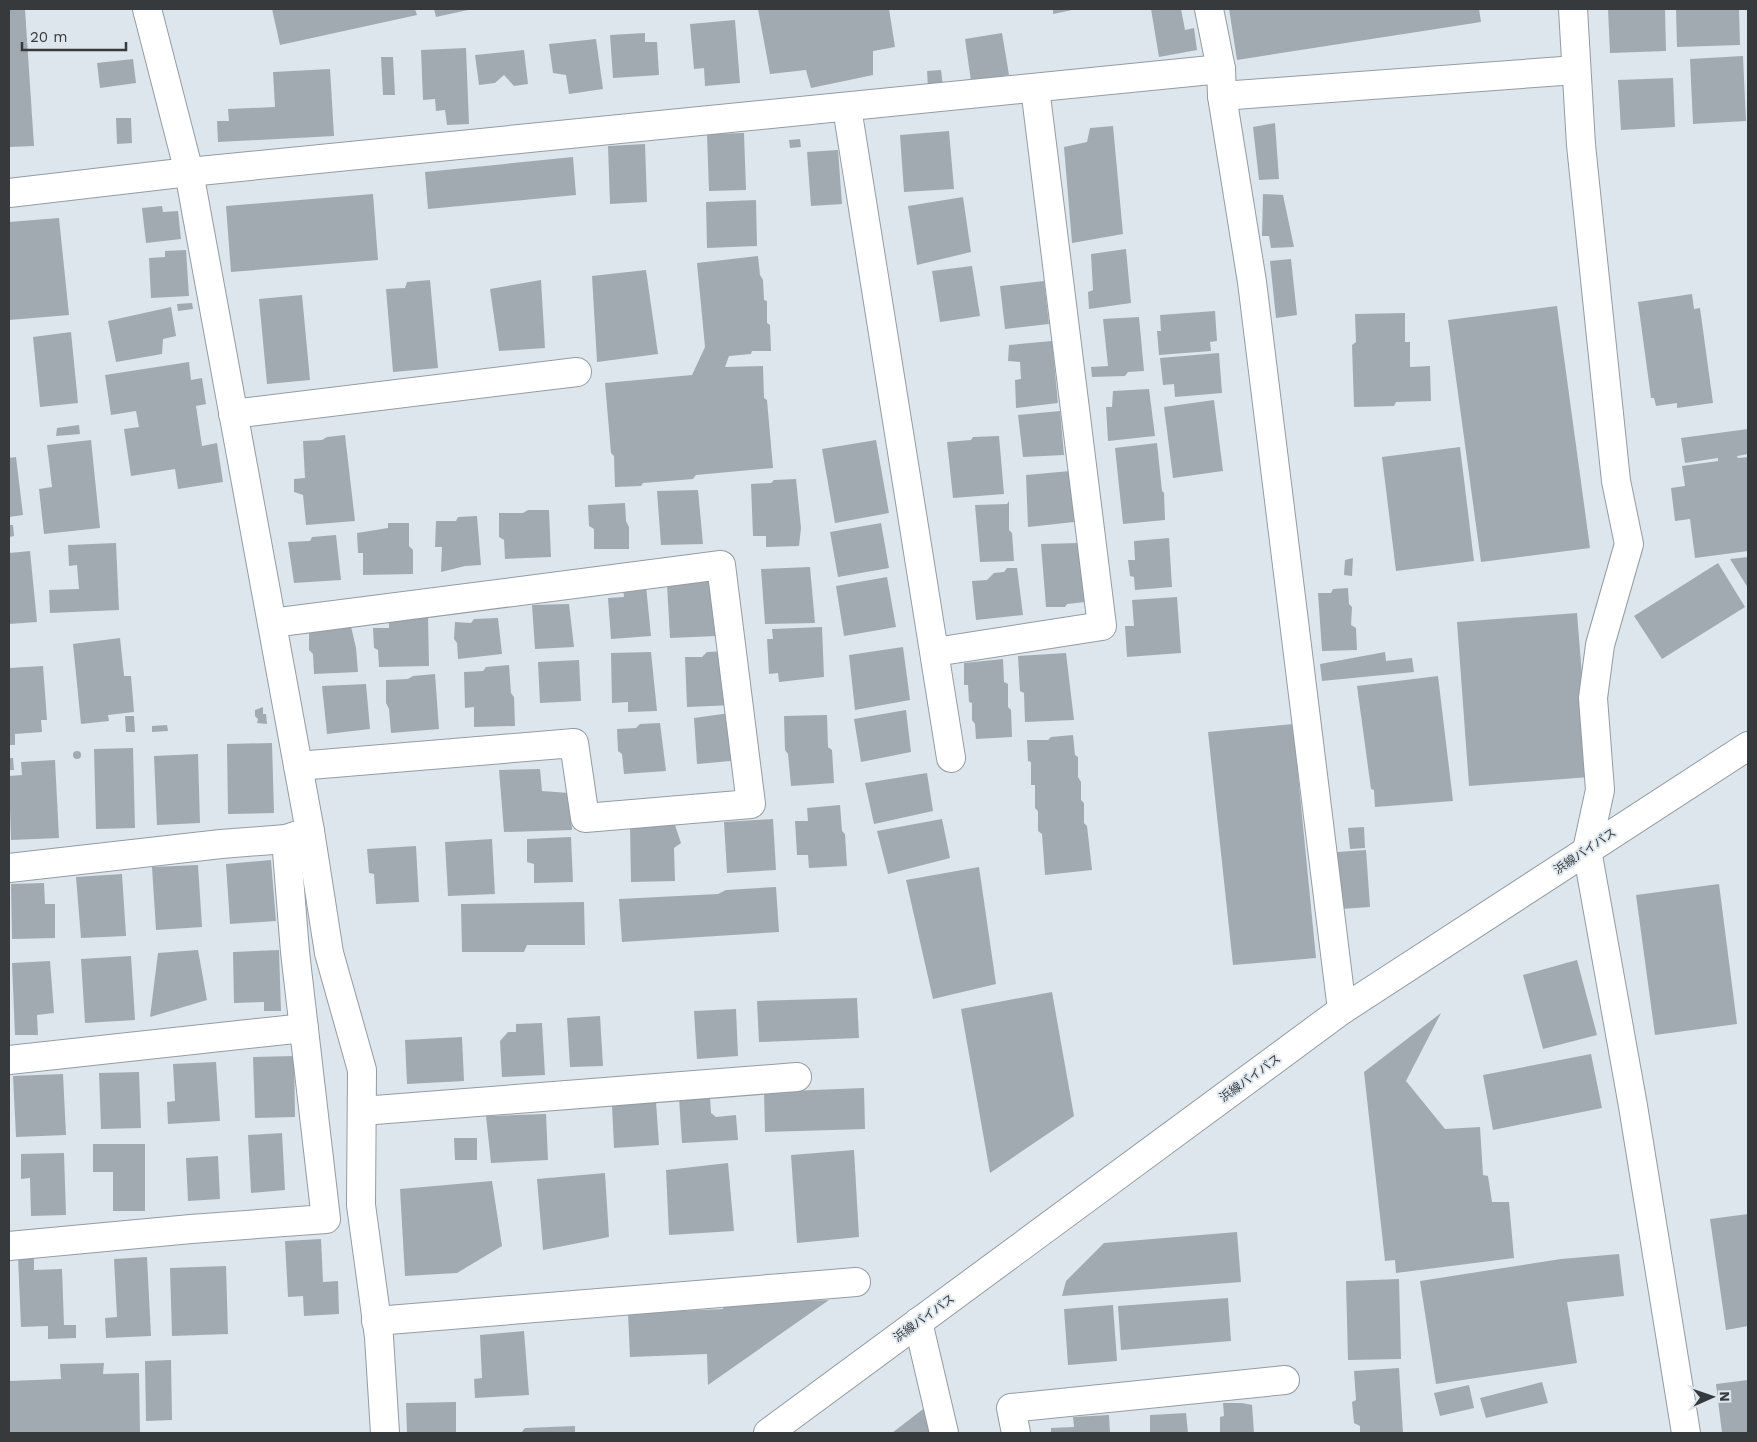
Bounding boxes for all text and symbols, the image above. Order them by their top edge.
scale bar [22,20,126,52]
text: 20 m [30,28,68,46]
street label: 浜線バイパス [1551,825,1619,877]
street label: 浜線バイパス [1217,1051,1283,1105]
street label: 浜線バイパス [891,1291,957,1345]
north arrow [1687,1372,1737,1422]
text: N [1717,1391,1733,1402]

